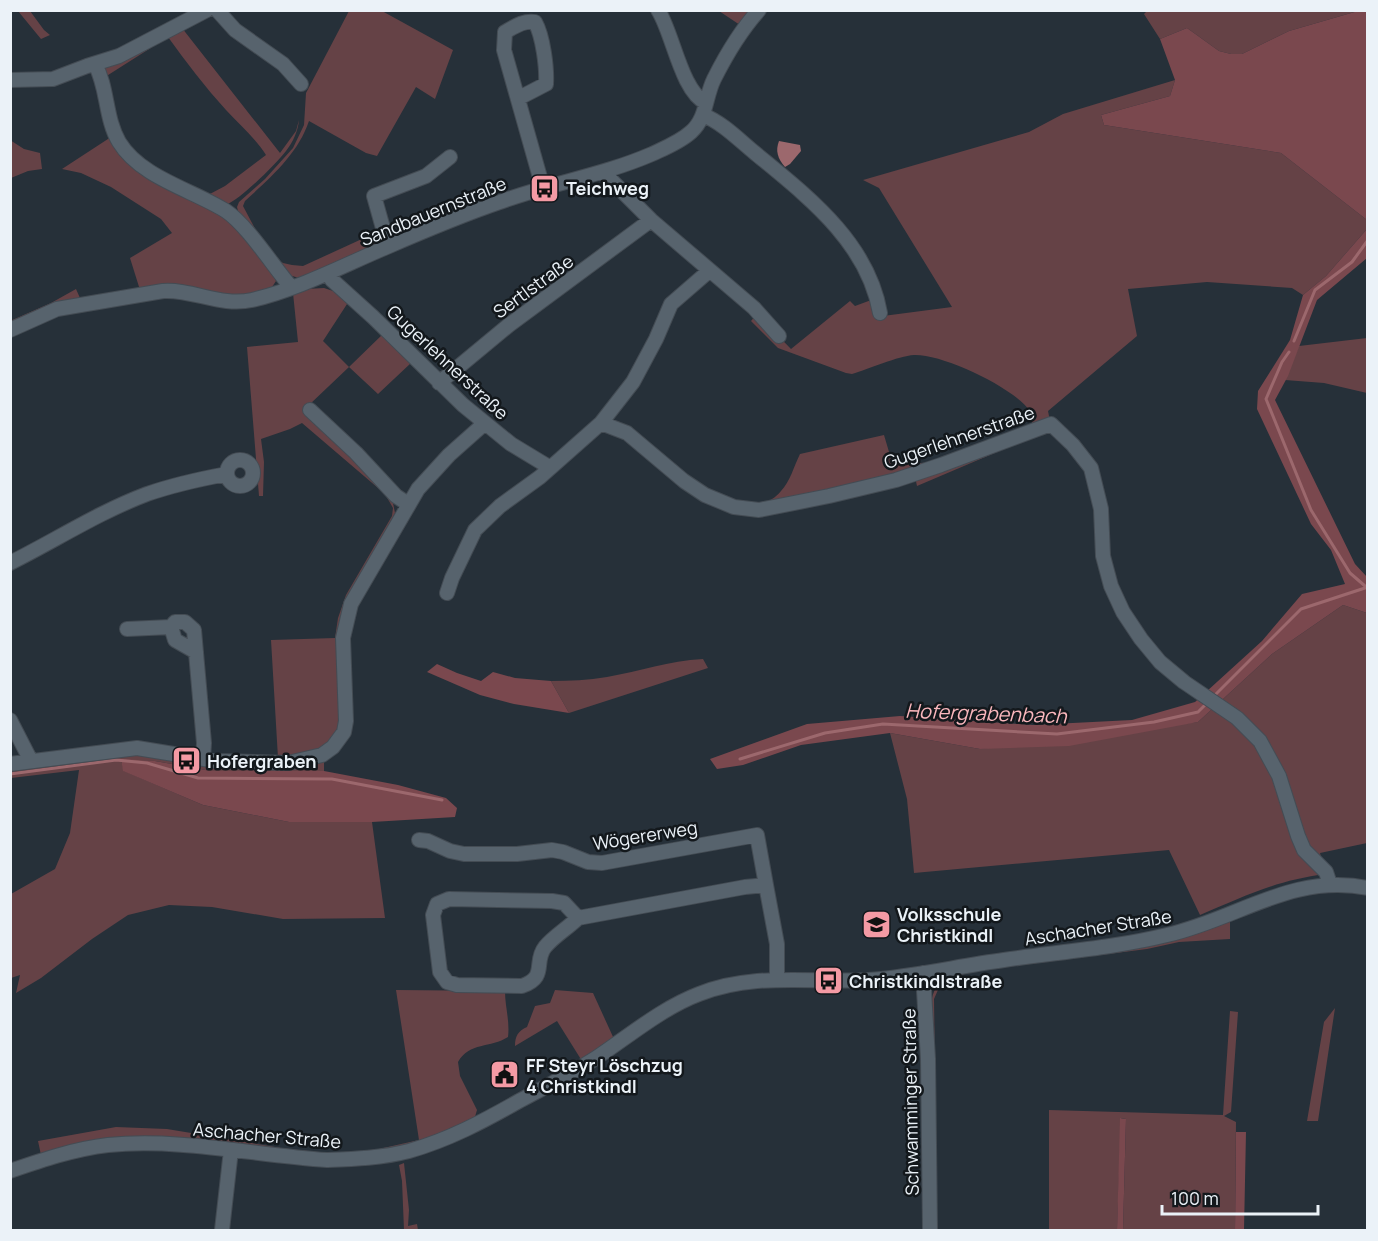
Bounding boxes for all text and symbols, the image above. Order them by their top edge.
street label: Sandbauernstraße [356,171,510,251]
bus stop icon: Teichweg [529,172,561,204]
place label: Teichweg [566,176,649,200]
street label: Sertlstraße [488,249,578,323]
street label: Gugerlehnerstraße [382,299,514,425]
street label: Gugerlehnerstraße [880,400,1038,474]
water label: Hofergrabenbach [905,697,1068,729]
bus stop icon: Hofergraben [170,745,202,777]
place label: Hofergraben [207,749,317,773]
street label: Wögererweg [591,815,699,855]
place label: Volksschule Christkindl [897,902,1002,947]
street label: Aschacher Straße [1023,904,1173,950]
school or university icon: Volksschule Christkindl [860,908,892,940]
bus stop icon: Christkindlstraße [812,965,844,997]
place label: Christkindlstraße [849,969,1003,993]
street label: Schwamminger Straße [896,1008,924,1196]
place label: FF Steyr Löschzug 4 Christkindl [526,1053,683,1098]
public building icon: FF Steyr Löschzug 4 Christkindl [489,1059,521,1091]
street label: Aschacher Straße [192,1117,342,1153]
scale bar [1162,1178,1318,1216]
text: 100 m [1171,1186,1219,1210]

